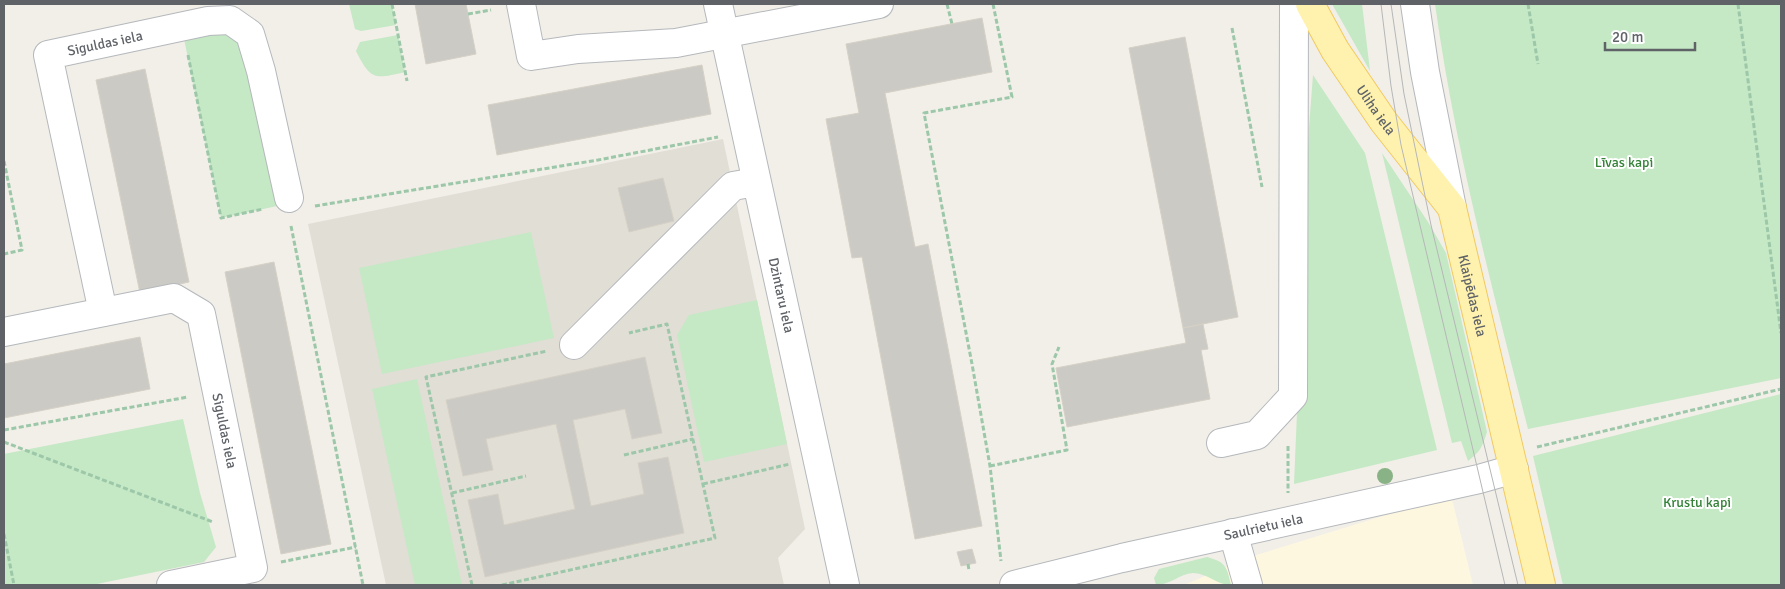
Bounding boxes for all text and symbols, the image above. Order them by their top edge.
scale bar [1605,20,1695,52]
street label: Siguldas iela [66,27,144,60]
text: 20 m [1612,28,1643,46]
street label: Uliha iela [1352,82,1399,139]
park label: Līvas kapi [1595,154,1653,171]
street label: Klaipēdas iela [1454,253,1490,338]
street label: Dzintaru iela [765,256,798,334]
street label: Siguldas iela [208,392,240,470]
park label: Krustu kapi [1663,494,1731,511]
street label: Saulrietu iela [1222,510,1305,544]

